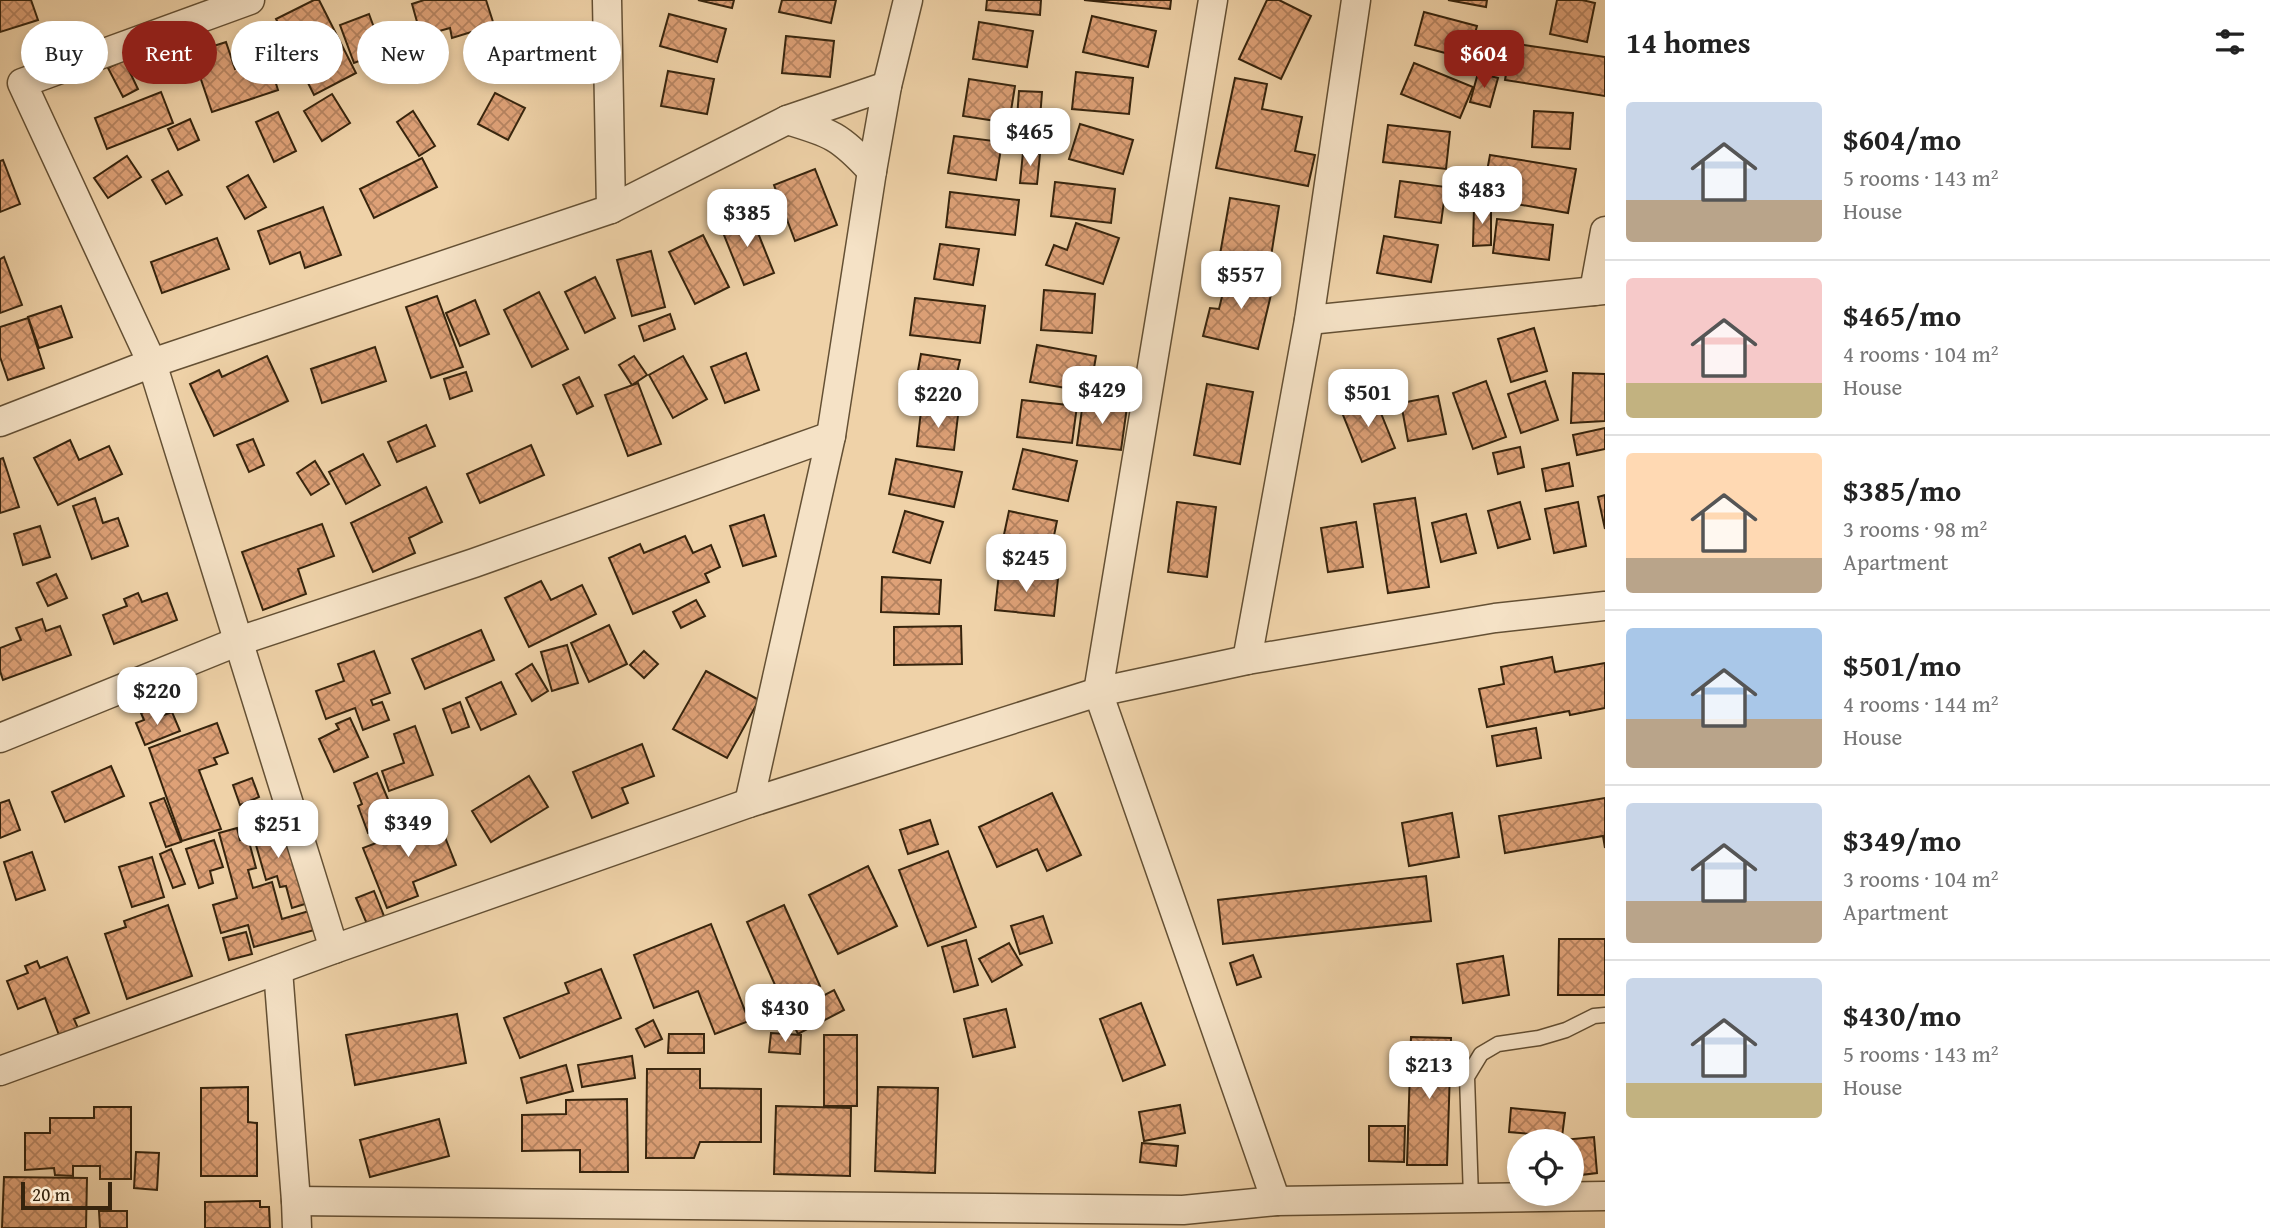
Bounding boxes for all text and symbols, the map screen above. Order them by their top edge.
text: 14 homes [1626,20,1751,64]
chip: Buy [21,21,108,84]
chip: Rent [122,21,217,84]
chip: Filters [231,21,343,84]
chip: New [357,21,449,84]
chip: Apartment [463,21,621,84]
icon: filters [2211,23,2249,61]
pin: $604 [1443,31,1525,90]
text: $604 [1460,36,1508,69]
pin: $465 [989,108,1071,168]
text: $465 [1006,114,1054,147]
text: $604/mo [1843,117,1961,161]
icon: home [1682,130,1766,214]
text: 5 rooms · 143 m² [1843,161,1998,194]
pin: $483 [1441,166,1523,226]
text: $483 [1458,172,1506,205]
pin: $385 [706,190,788,249]
text: House [1843,194,1902,227]
text: $385 [723,195,771,228]
pin: $557 [1200,252,1282,311]
text: $557 [1217,257,1265,290]
text: $465/mo [1843,293,1961,337]
icon: home [1682,306,1766,390]
text: 4 rooms · 104 m² [1843,337,1998,370]
pin: $429 [1061,366,1143,426]
pin: $220 [897,370,979,430]
pin: $501 [1327,370,1409,429]
text: House [1843,370,1902,403]
text: $429 [1078,372,1126,405]
text: $501 [1344,375,1392,408]
text: $220 [914,376,962,409]
text: $385/mo [1843,468,1961,512]
icon: home [1682,481,1766,565]
text: 3 rooms · 98 m² [1843,512,1987,545]
pin: $245 [985,534,1067,594]
text: $245 [1002,540,1050,573]
text: Apartment [1843,545,1948,578]
text: $501/mo [1843,643,1961,687]
icon: home [1682,656,1766,740]
pin: $220 [116,668,198,727]
text: $220 [133,673,181,706]
text: 4 rooms · 144 m² [1843,687,1998,720]
text: House [1843,720,1902,753]
pin: $251 [237,800,319,860]
pin: $349 [367,800,449,859]
text: $349 [384,805,432,838]
text: $251 [254,806,302,839]
text: $349/mo [1843,818,1961,862]
icon: home [1682,831,1766,915]
text: 3 rooms · 104 m² [1843,862,1998,895]
text: Apartment [1843,895,1948,928]
pin: $430 [744,984,826,1044]
text: $430 [761,990,809,1023]
text: $430/mo [1843,993,1961,1037]
icon: home [1682,1006,1766,1090]
text: 5 rooms · 143 m² [1843,1037,1998,1070]
pin: $213 [1388,1042,1470,1101]
text: $213 [1405,1047,1453,1080]
text: House [1843,1070,1902,1103]
map controls [1507,1129,1584,1206]
button: locate [1507,1129,1584,1206]
scale bar [21,1179,112,1211]
text: 20 m [32,1180,70,1208]

